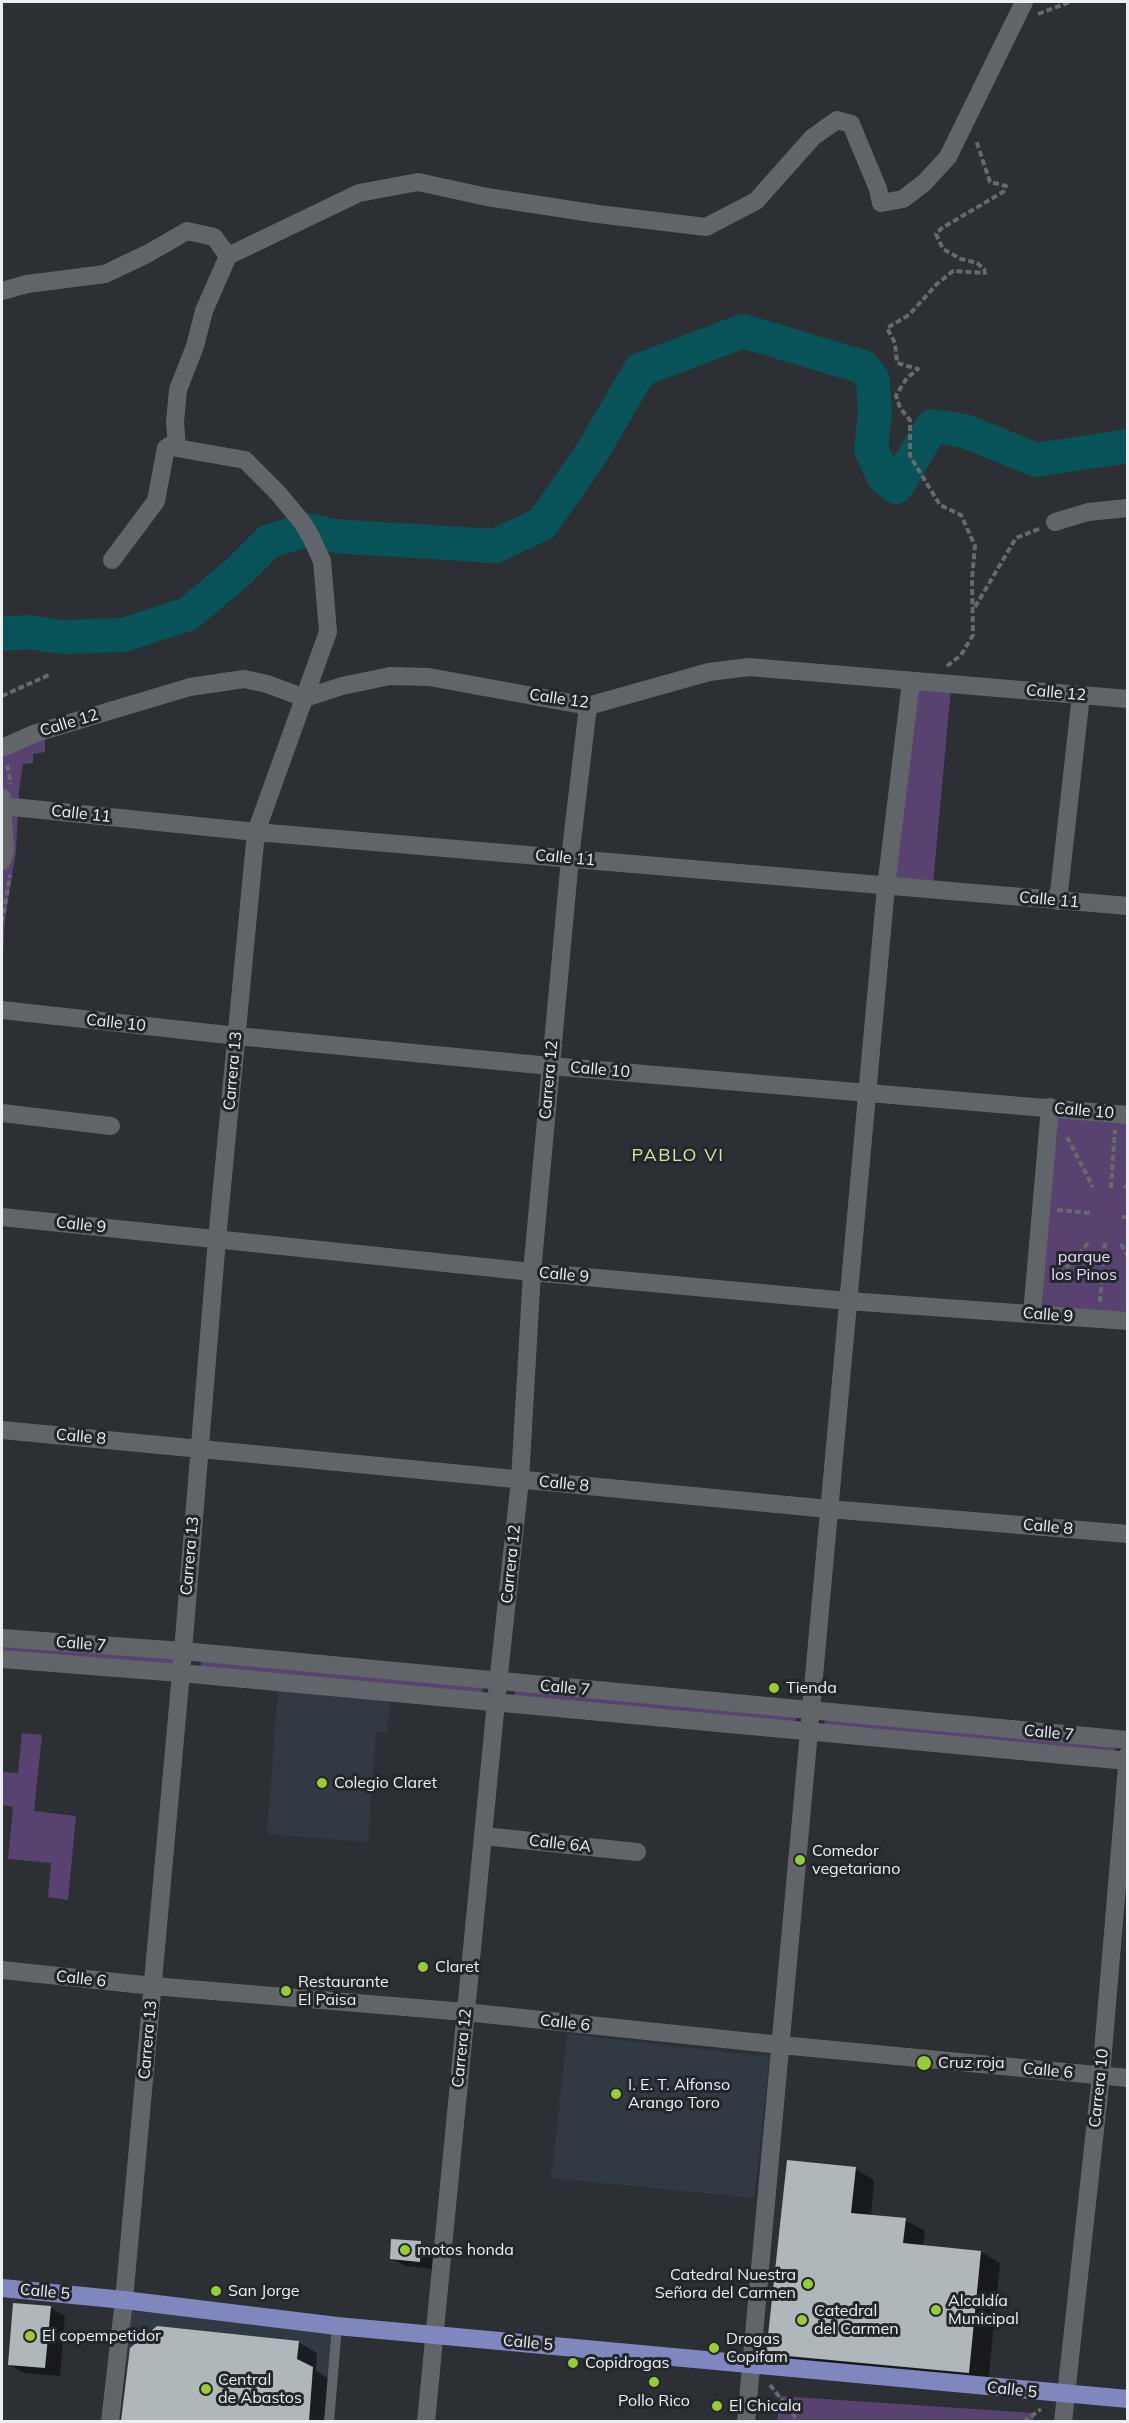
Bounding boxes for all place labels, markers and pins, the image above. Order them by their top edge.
place label: Tienda [786,1678,837,1698]
marker: Tienda [767,1681,781,1695]
place label: Colegio Claret [334,1773,437,1793]
marker: Colegio Claret [315,1776,329,1790]
place label: Comedor vegetariano [812,1841,900,1879]
marker: Comedor vegetariano [793,1853,807,1867]
place label: Claret [435,1957,479,1977]
marker: Claret [416,1960,430,1974]
place label: Restaurante El Paisa [298,1972,389,2010]
marker: Restaurante El Paisa [279,1984,293,1998]
place label: Cruz roja [938,2053,1005,2073]
marker: Cruz roja [915,2054,933,2072]
place label: I. E. T. Alfonso Arango Toro [628,2075,730,2113]
marker: I. E. T. Alfonso Arango Toro [609,2087,623,2101]
place label: motos honda [417,2240,514,2260]
marker: motos honda [398,2243,412,2257]
place label: Catedral Nuestra Señora del Carmen [655,2265,796,2303]
marker: Catedral Nuestra Señora del Carmen [801,2277,815,2291]
place label: San Jorge [228,2281,300,2301]
marker: San Jorge [209,2284,223,2298]
place label: Alcaldía Municipal [948,2291,1019,2329]
place label: Catedral del Carmen [814,2301,899,2339]
marker: Alcaldía Municipal [929,2303,943,2317]
marker: Catedral del Carmen [795,2313,809,2327]
place label: El copempetidor [42,2326,161,2346]
marker: El copempetidor [23,2329,37,2343]
place label: Drogas Copifam [726,2329,788,2367]
marker: Drogas Copifam [707,2341,721,2355]
place label: Copidrogas [585,2353,670,2373]
marker: Copidrogas [566,2356,580,2370]
place label: Central de Abastos [218,2370,302,2408]
marker: Pollo Rico [647,2375,661,2389]
marker: Central de Abastos [199,2382,213,2396]
place label: Pollo Rico [618,2391,690,2411]
place label: El Chicala [729,2396,801,2416]
marker: El Chicala [710,2399,724,2413]

